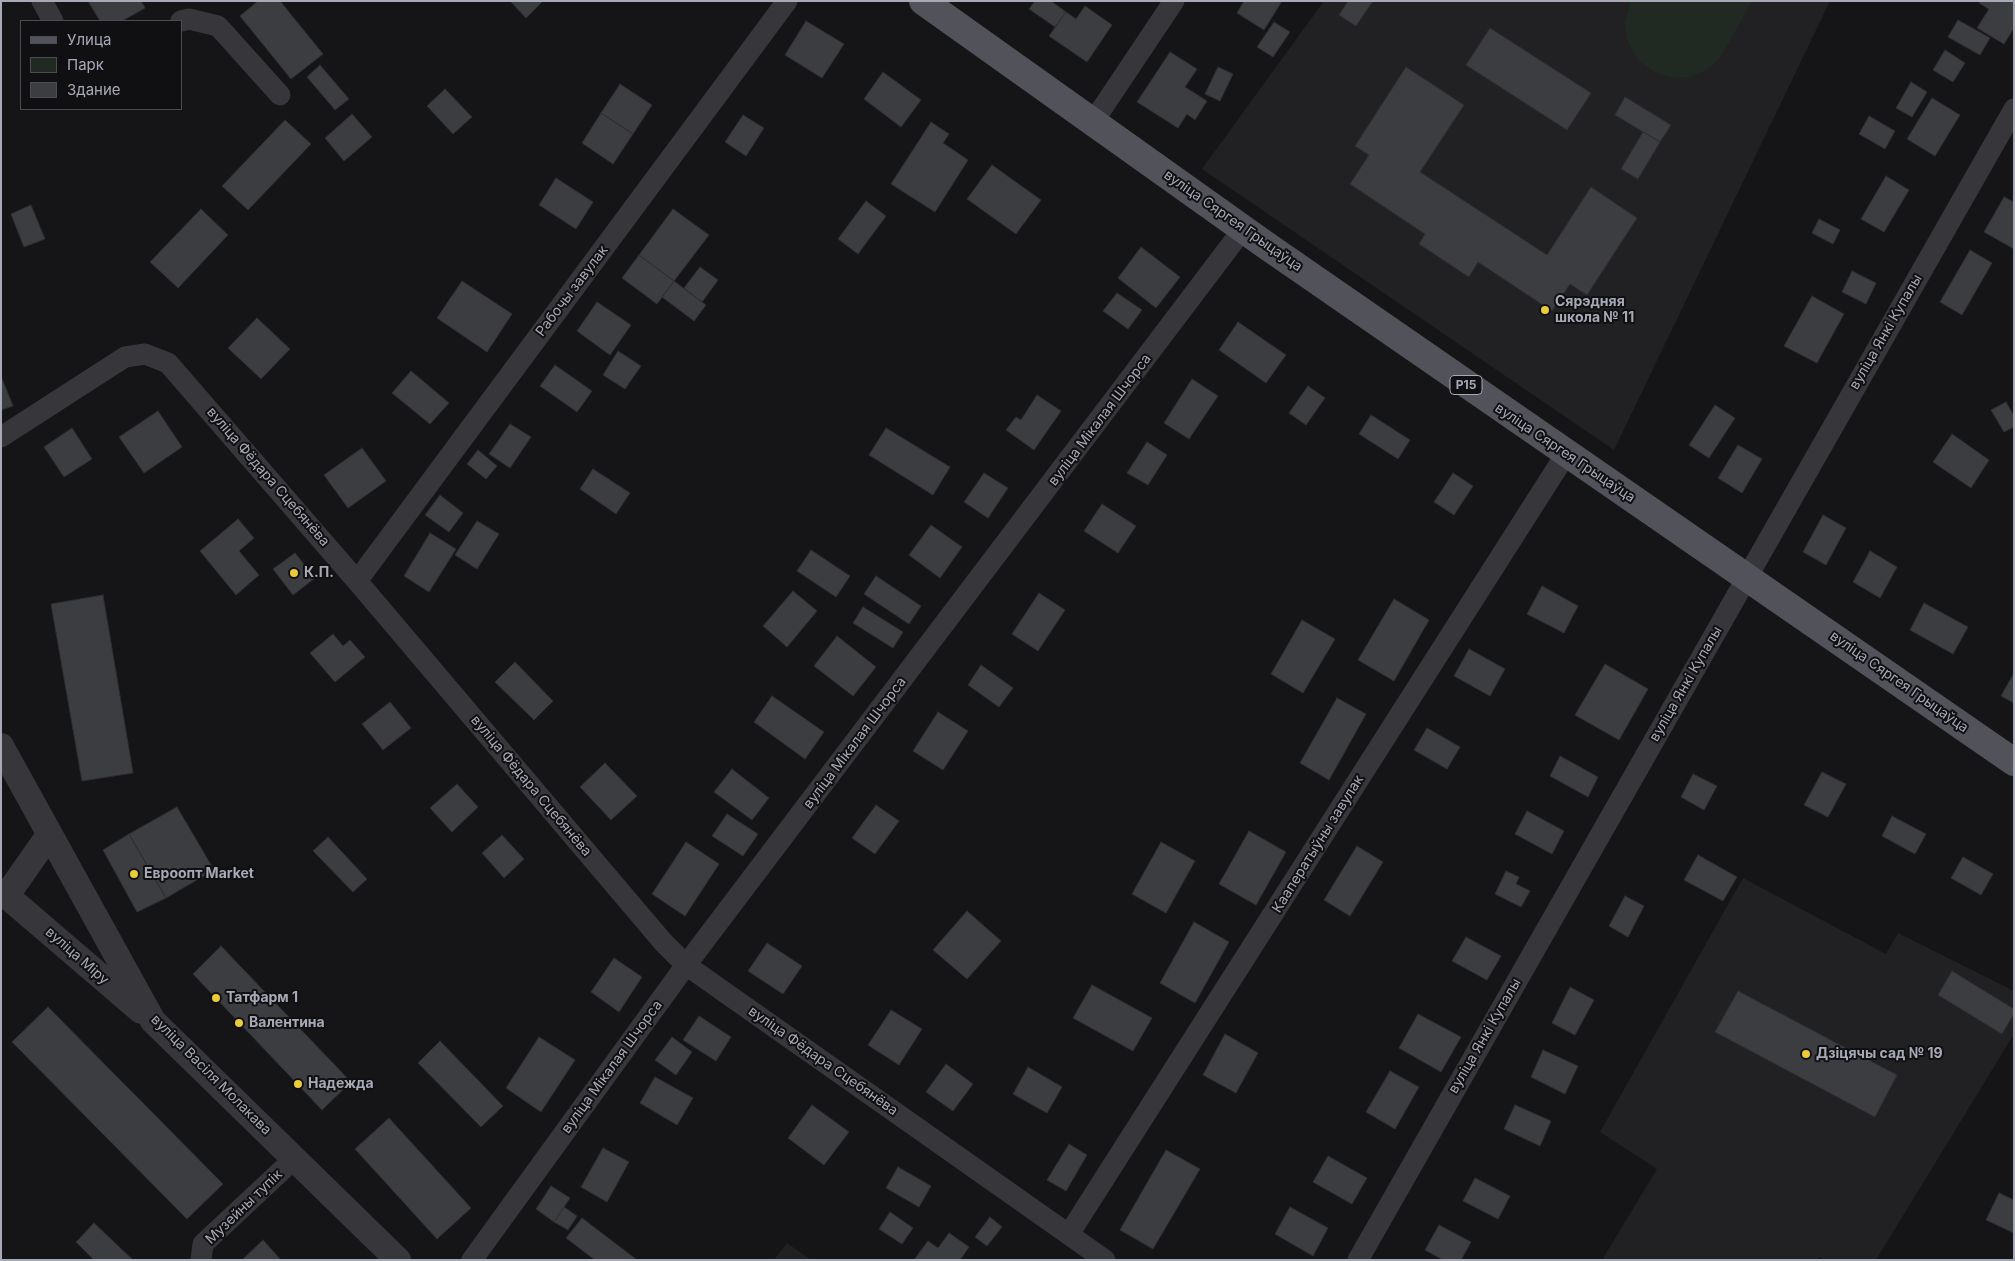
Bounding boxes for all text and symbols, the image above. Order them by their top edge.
legend [20,20,182,110]
text: Улица [67,30,111,49]
text: Парк [67,55,104,74]
text: Здание [67,80,121,99]
street label: вуліца Сяргея Грыцаўца [1160,167,1306,275]
street label: Рабочы завулак [532,242,612,340]
street label: вуліца Янкі Купалы [1846,271,1926,393]
place label: Сярэдняя школа № 11 [1555,294,1634,326]
marker: Сярэдняя школа № 11 [1539,304,1551,316]
street label: вуліца Мікалая Шчорса [1045,351,1155,489]
road number: Р15 [1450,376,1482,394]
street label: вуліца Сяргея Грыцаўца [1492,400,1638,506]
street label: вуліца Фёдара Сцебянёва [203,404,333,550]
place label: К.П. [304,565,334,581]
marker: К.П. [288,567,300,579]
street label: вуліца Янкі Купалы [1646,623,1726,745]
street label: вуліца Сяргея Грыцаўца [1826,628,1972,736]
street label: вуліца Мікалая Шчорса [800,674,910,812]
street label: вуліца Фёдара Сцебянёва [467,712,595,860]
street label: Кааператыўны завулак [1269,772,1367,916]
place label: Евроопт Market [144,866,254,882]
marker: Евроопт Market [128,868,140,880]
street label: вуліца Міру [42,924,112,988]
street label: вуліца Янкі Купалы [1445,975,1525,1097]
place label: Татфарм 1 [226,990,298,1006]
marker: Татфарм 1 [210,992,222,1004]
street label: вуліца Мікалая Шчорса [558,997,666,1137]
street label: вуліца Фёдара Сцебянёва [745,1003,901,1119]
street label: вуліца Васіля Молакава [147,1011,275,1139]
place label: Валентина [249,1015,325,1031]
marker: Валентина [233,1017,245,1029]
place label: Дзіцячы сад № 19 [1816,1046,1943,1062]
marker: Дзіцячы сад № 19 [1800,1048,1812,1060]
place label: Надежда [308,1076,374,1092]
marker: Надежда [292,1078,304,1090]
street label: Музейны тупік [202,1166,286,1248]

